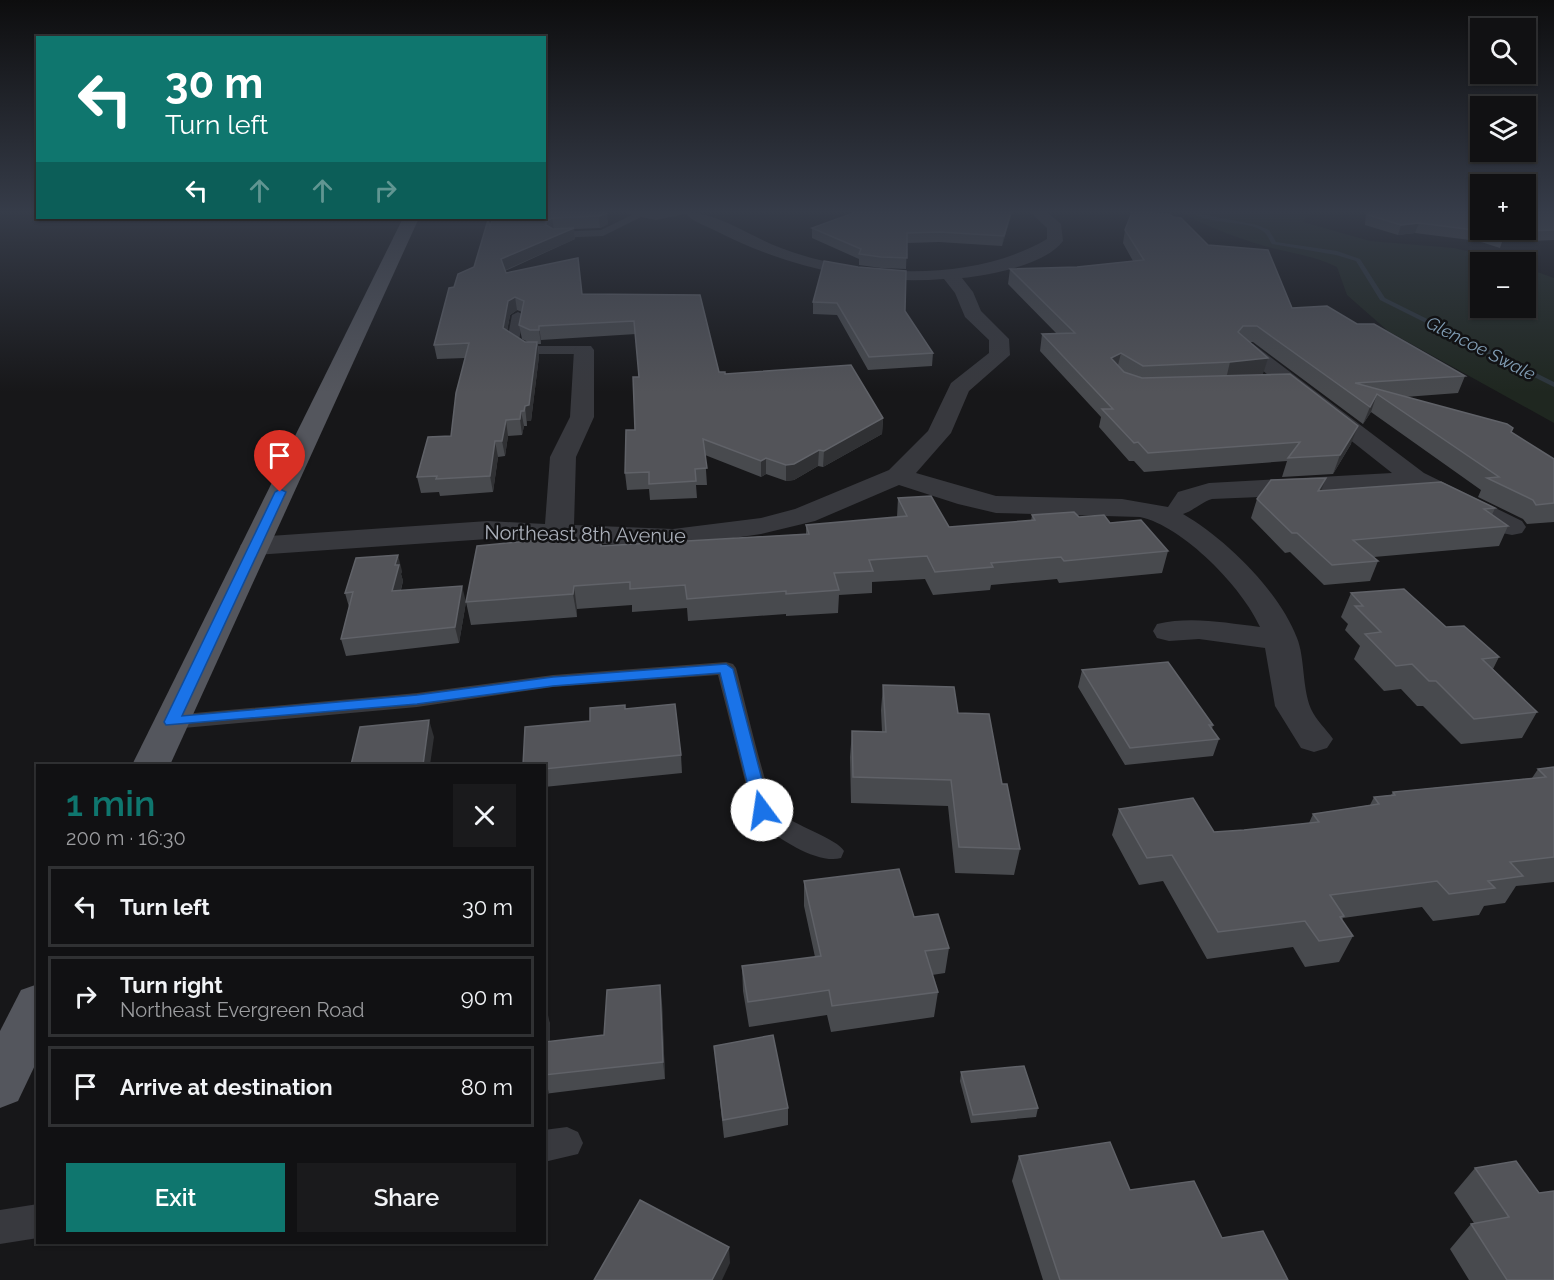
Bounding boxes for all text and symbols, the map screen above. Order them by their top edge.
map controls [1470,18,1536,318]
button: search [1470,18,1536,84]
text: 30 m [165,59,263,108]
icon: left [66,60,144,138]
button: layers [1470,96,1536,162]
text: Turn left [165,109,268,140]
icon: left [180,174,213,207]
icon: ahead [243,174,276,207]
icon: ahead [306,174,339,207]
icon: right [369,174,402,207]
button: + [1470,174,1536,240]
button: − [1470,252,1536,318]
water label: Glencoe Swale [1423,312,1539,385]
pin [254,430,305,492]
icon: arrive [263,439,296,472]
street label: Northeast 8th Avenue [484,520,686,548]
position arrow [730,778,794,842]
text: 1 min [66,782,155,824]
button: close [453,784,516,847]
text: 200 m · 16:30 [66,826,186,850]
icon: left [69,890,102,923]
text: Turn left [120,894,210,920]
text: 30 m [462,894,513,920]
text: Turn right [120,972,223,998]
icon: right [69,980,102,1013]
text: 90 m [461,984,513,1010]
text: Northeast Evergreen Road [120,998,365,1022]
icon: arrive [69,1070,102,1103]
text: Arrive at destination [120,1074,333,1100]
text: 80 m [461,1074,513,1100]
button: Exit [66,1163,285,1232]
button: Share [297,1163,516,1232]

